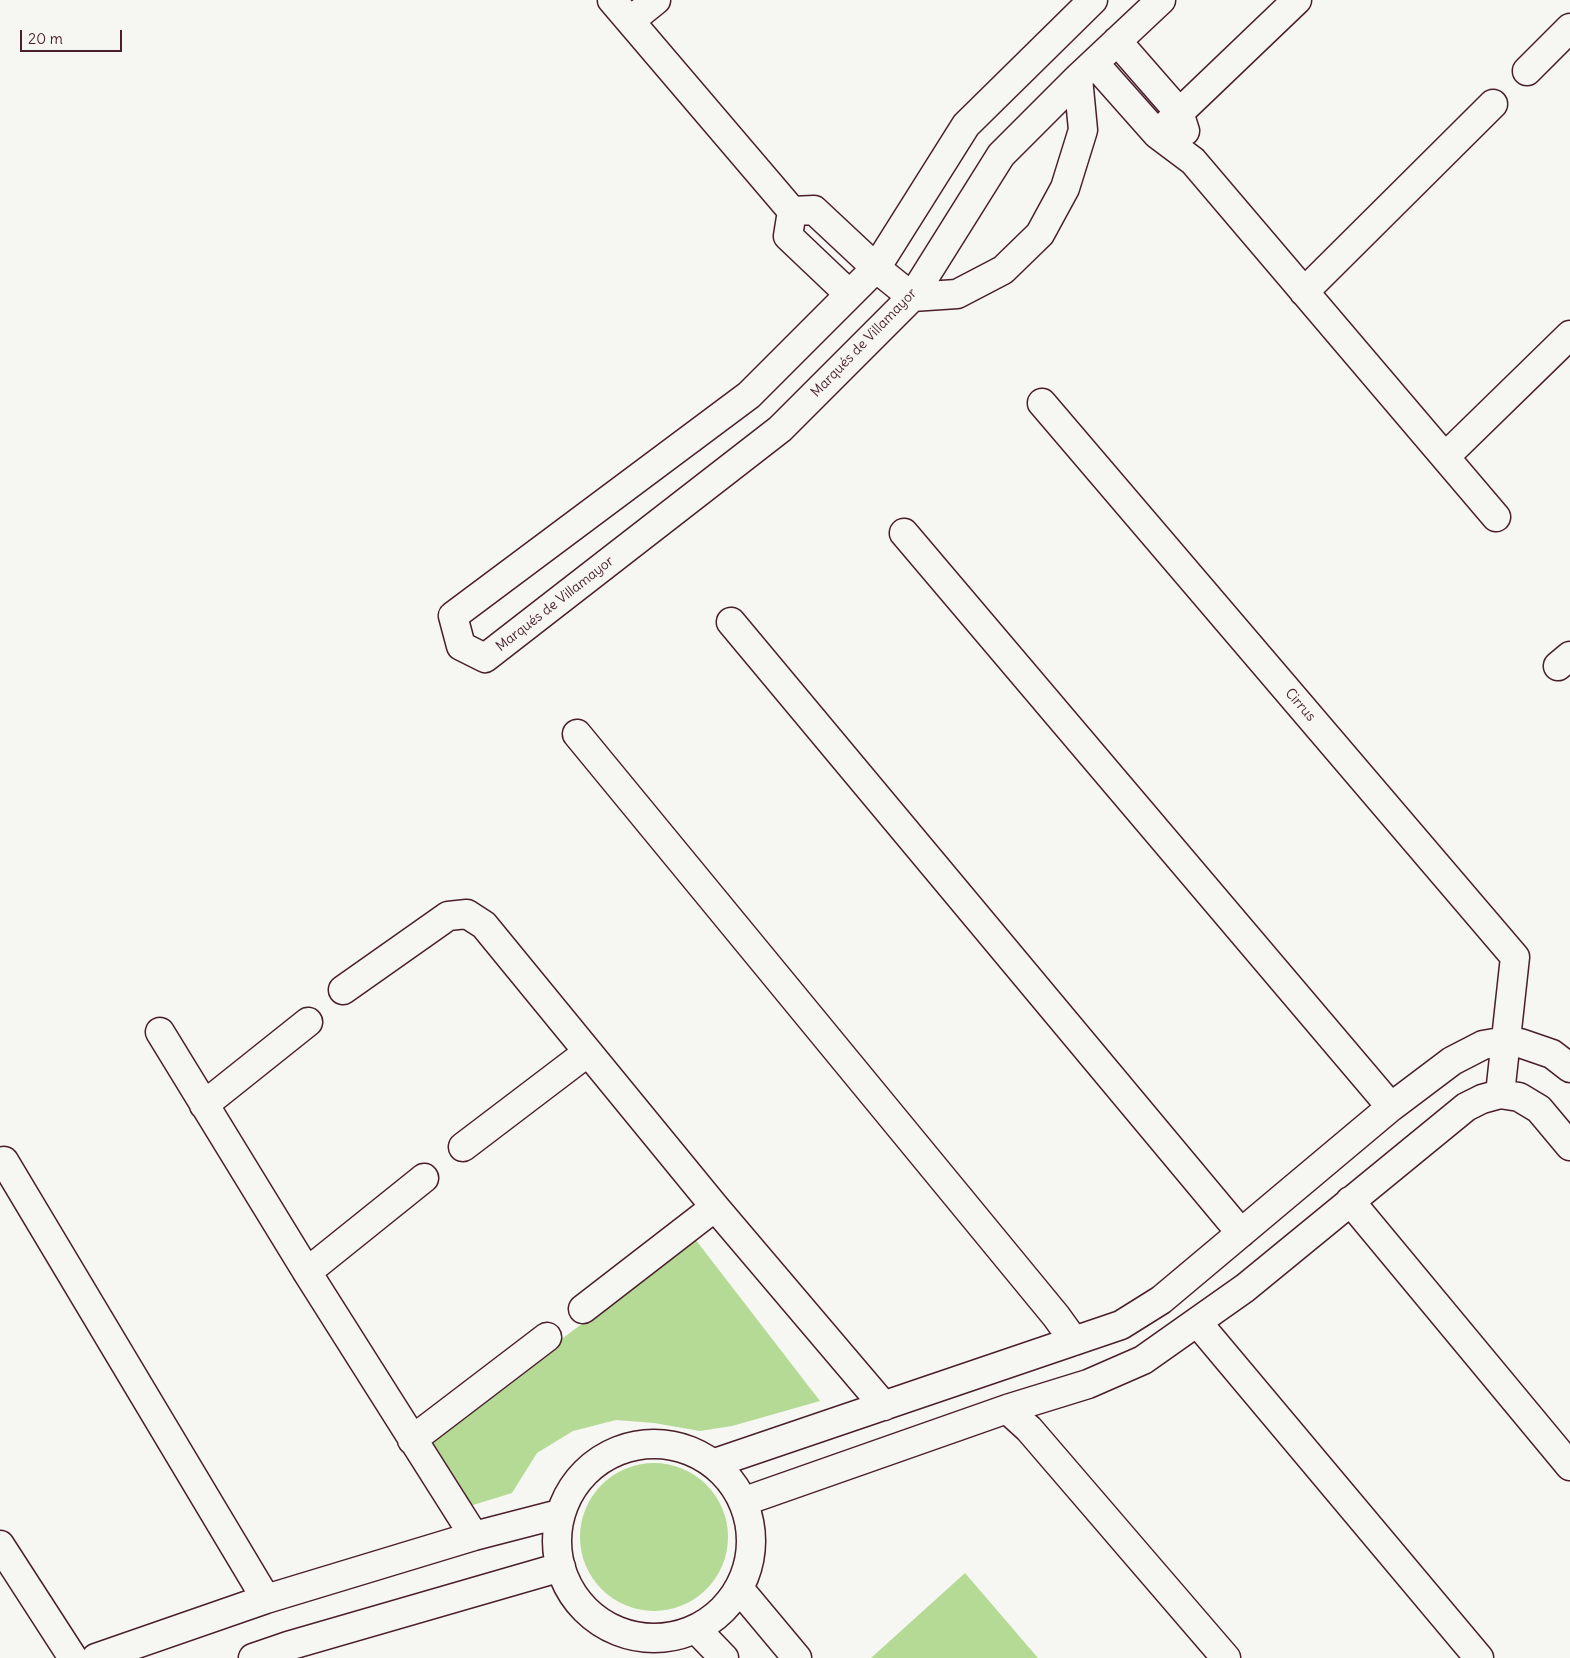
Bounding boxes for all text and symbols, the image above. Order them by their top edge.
scale bar [22,20,125,52]
text: 20 m [28,29,63,48]
street label: Marqués de Villamayor [808,285,920,401]
street label: Marqués de Villamayor [493,553,617,655]
street label: Cirrus [1281,685,1319,725]

